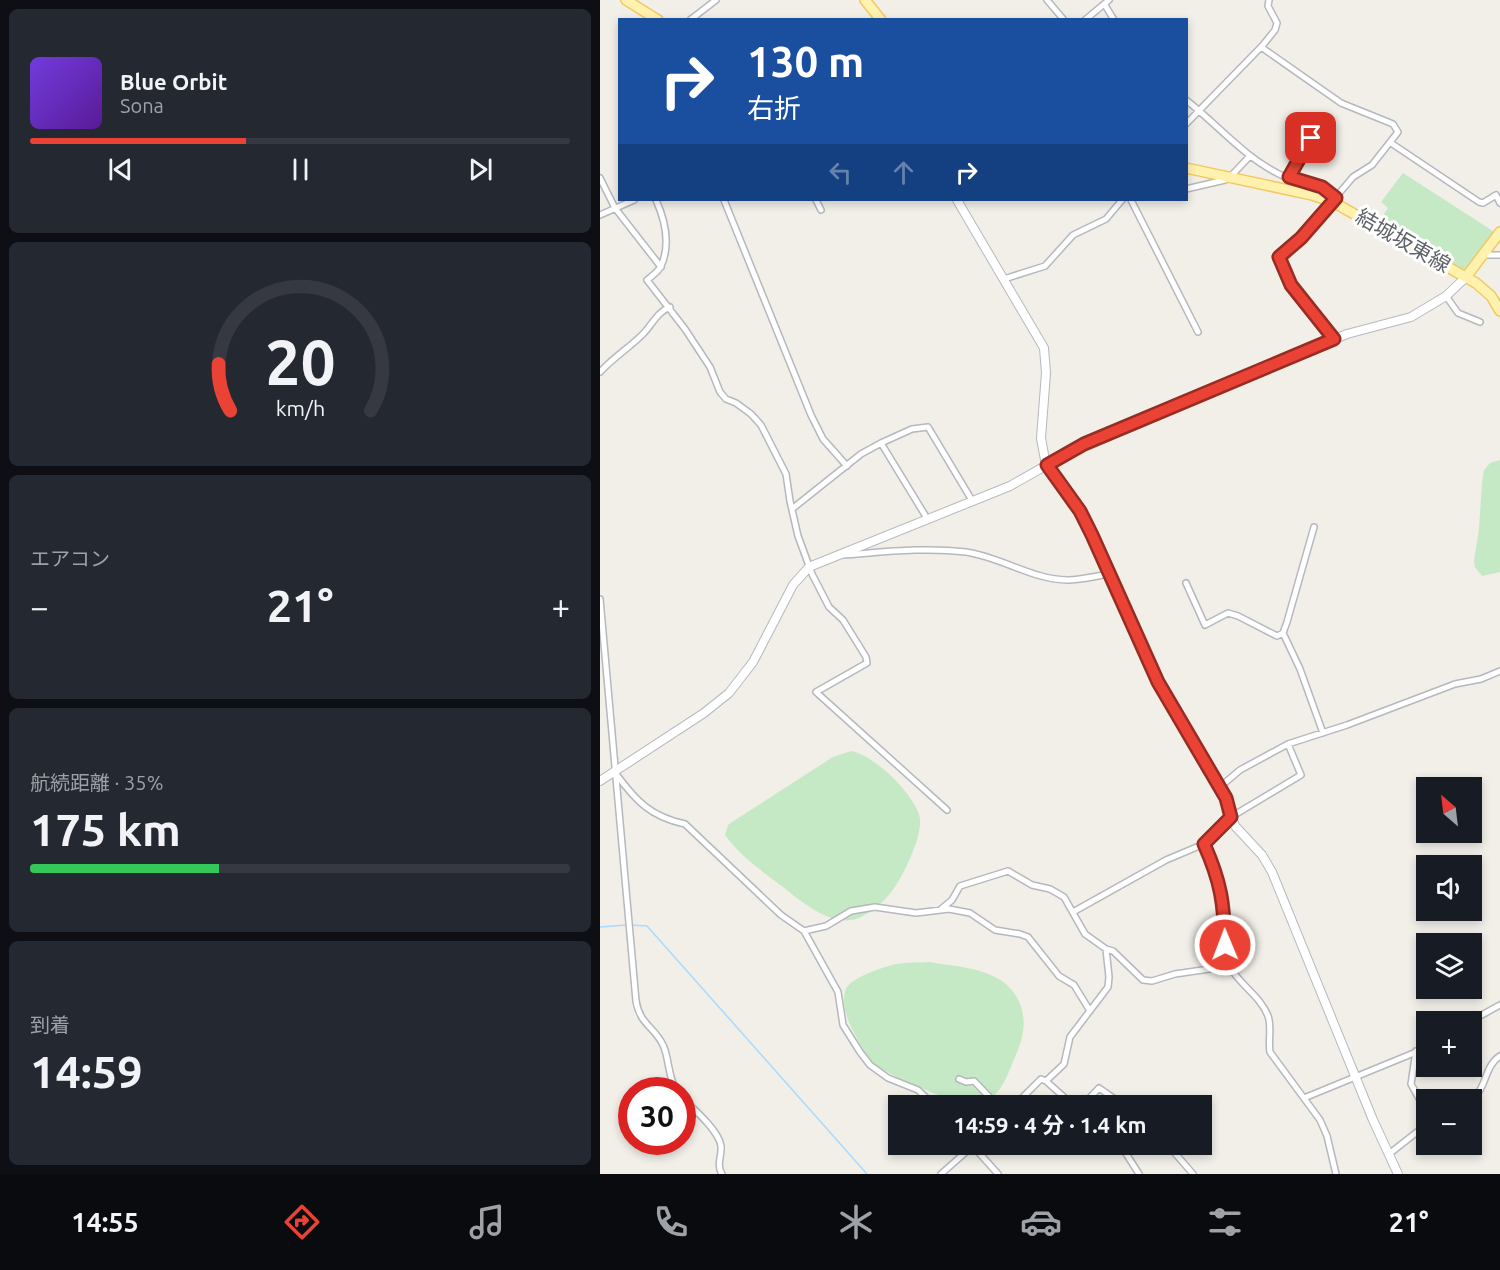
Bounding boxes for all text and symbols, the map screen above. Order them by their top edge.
text: 130 m [747,38,864,85]
icon: right [648,42,726,120]
text: Blue Orbit [120,69,227,94]
text: 右折 [747,93,801,123]
text: Sona [120,94,164,117]
pin [1285,112,1336,163]
icon: arrive [1294,121,1327,154]
icon: previous [104,153,137,186]
icon: pause [284,153,317,186]
icon: next [464,153,497,186]
icon: left [824,156,857,189]
icon: ahead [887,156,920,189]
icon: right [950,156,983,189]
street label: 結城坂東線 [1352,203,1455,277]
text: 20 [265,327,335,397]
text: km/h [275,396,325,420]
text: エアコン [30,547,110,570]
text: 21° [267,580,333,631]
text: − [30,588,49,625]
text: + [551,588,570,625]
text: 航続距離 · 35% [30,771,163,794]
north arrow [1416,777,1482,843]
map controls [1416,777,1482,1155]
text: 175 km [30,804,181,855]
button: sound [1416,855,1482,921]
position arrow [1193,913,1257,977]
button: layers [1416,933,1482,999]
button: + [1416,1011,1482,1077]
text: 到着 [30,1013,70,1036]
text: 14:59 [30,1046,143,1097]
speed limit sign: 30 [618,1077,696,1155]
button: − [1416,1089,1482,1155]
text: 14:59 · 4 分 · 1.4 km [953,1112,1147,1137]
icon: directions [281,1201,323,1243]
icon: music [466,1201,508,1243]
icon: phone [650,1201,692,1243]
icon: climate [835,1201,877,1243]
icon: car [1020,1201,1062,1243]
icon: filters [1204,1201,1246,1243]
text: 14:55 [71,1207,139,1237]
text: 21° [1389,1207,1429,1237]

